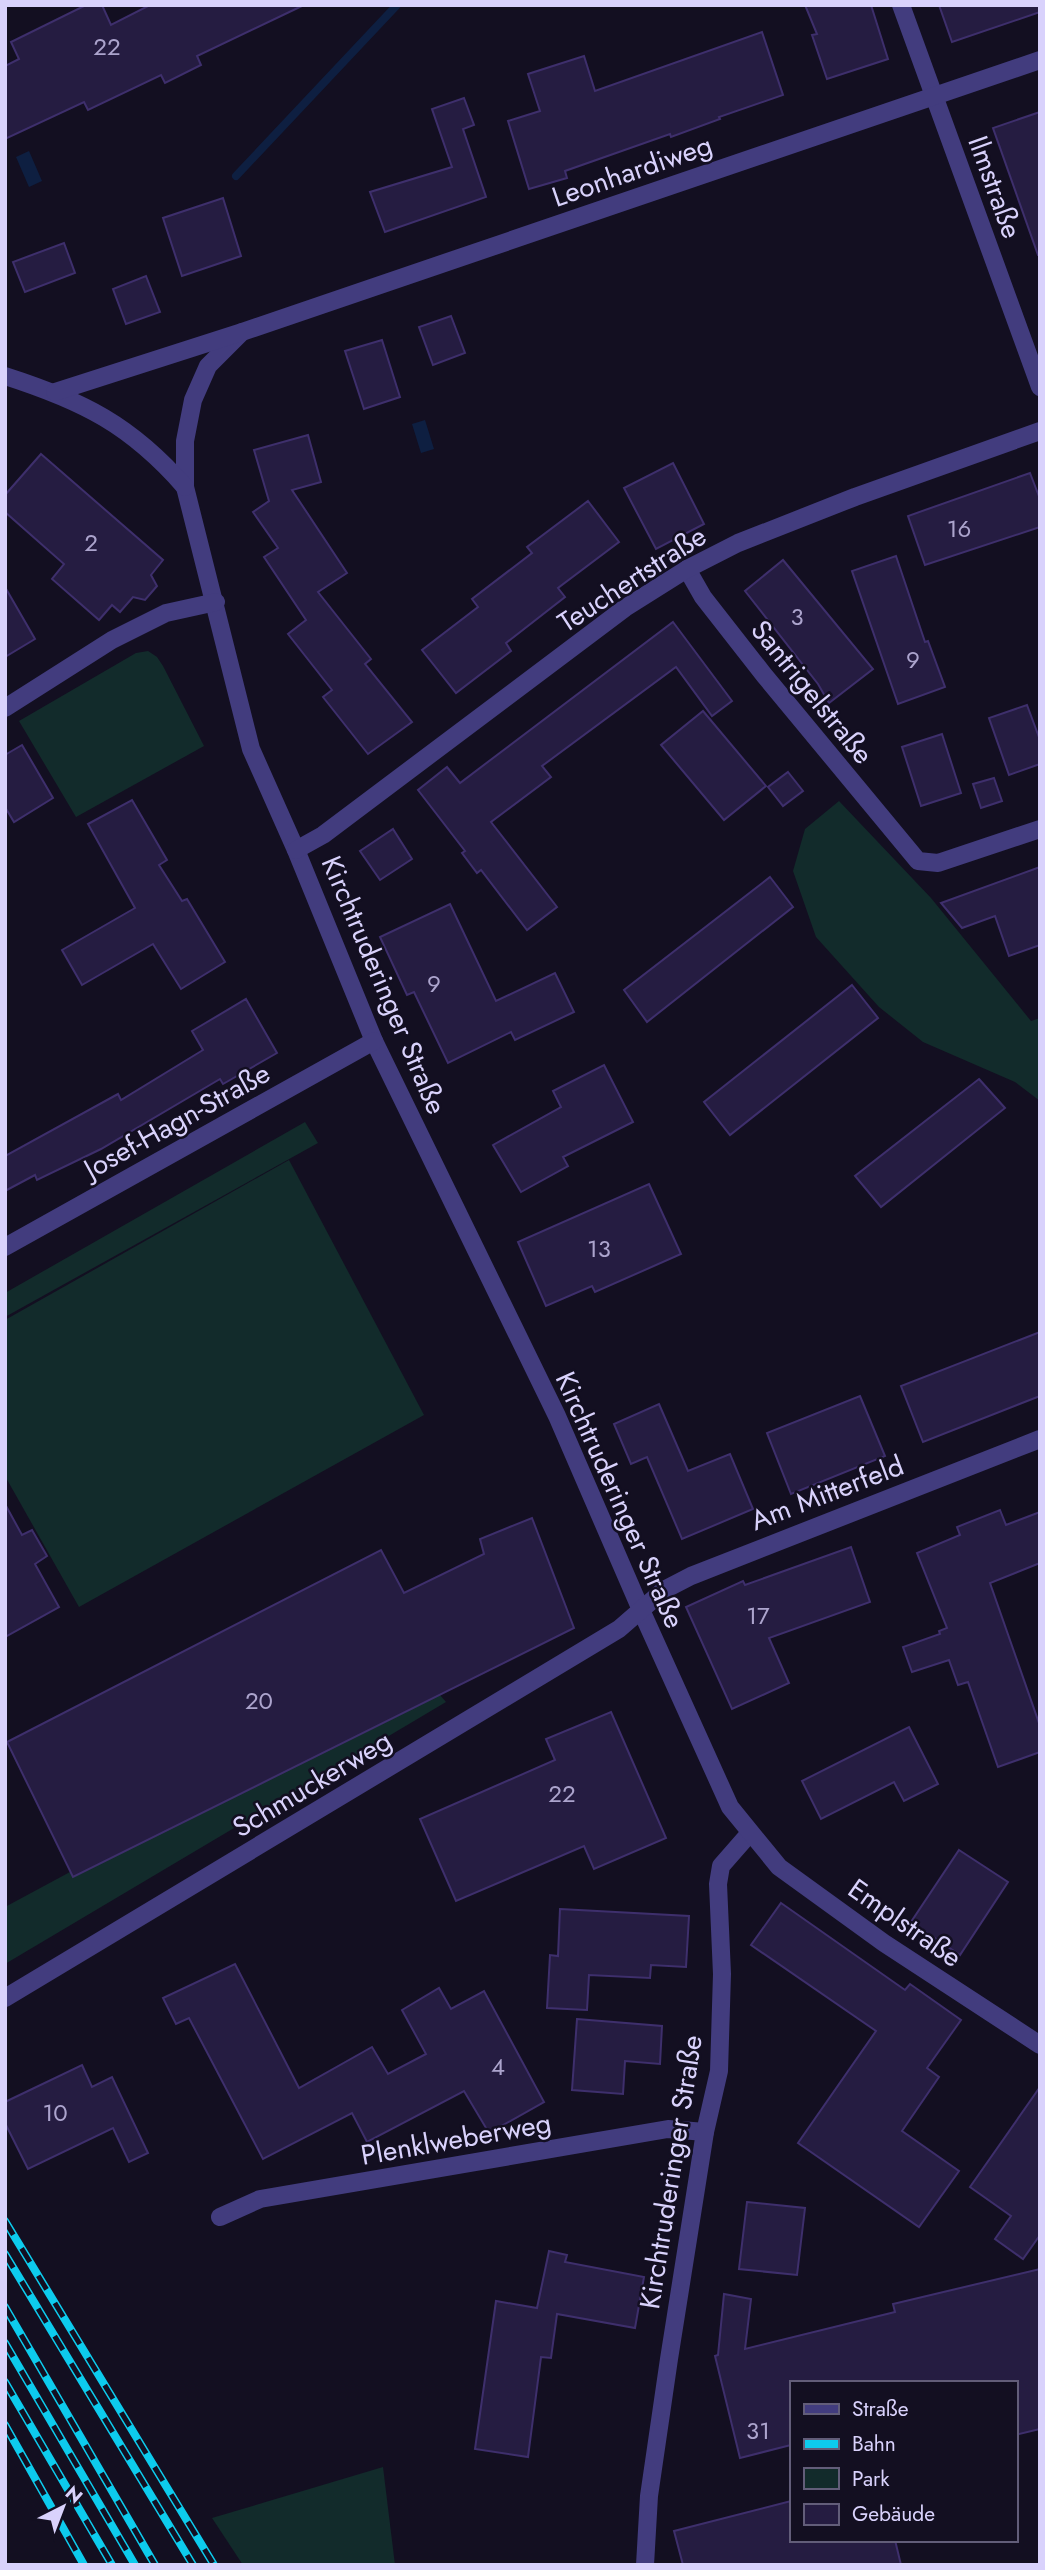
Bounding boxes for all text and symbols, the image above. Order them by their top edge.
house number: 22 [93,29,121,64]
street label: Leonhardiweg [546,124,718,218]
street label: Ilmstraße [958,130,1032,244]
house number: 16 [947,511,971,546]
street label: Teuchertstraße [550,516,714,642]
house number: 2 [84,525,98,560]
house number: 3 [790,599,804,634]
street label: Santrigelstraße [741,611,883,773]
house number: 9 [906,642,920,677]
street label: Kirchtruderinger Straße [311,849,457,1121]
house number: 9 [427,966,441,1001]
street label: Josef-Hagn-Straße [73,1053,277,1191]
house number: 13 [587,1231,611,1266]
street label: Kirchtruderinger Straße [545,1365,695,1635]
street label: Am Mitterfeld [745,1445,909,1541]
house number: 17 [746,1598,770,1633]
house number: 20 [245,1683,273,1718]
street label: Schmuckerweg [225,1720,399,1848]
house number: 22 [548,1776,576,1811]
street label: Emplstraße [840,1869,970,1977]
street label: Kirchtruderinger Straße [629,2032,713,2312]
house number: 4 [491,2049,505,2084]
house number: 10 [42,2095,68,2130]
street label: Plenklweberweg [358,2102,554,2176]
legend [790,2381,1017,2542]
text: Straße [852,2394,909,2424]
house number: 31 [746,2413,770,2448]
text: Bahn [852,2429,896,2459]
text: Park [852,2464,890,2494]
north arrow [28,2472,98,2542]
text: N [59,2480,89,2510]
text: Gebäude [852,2499,935,2529]

